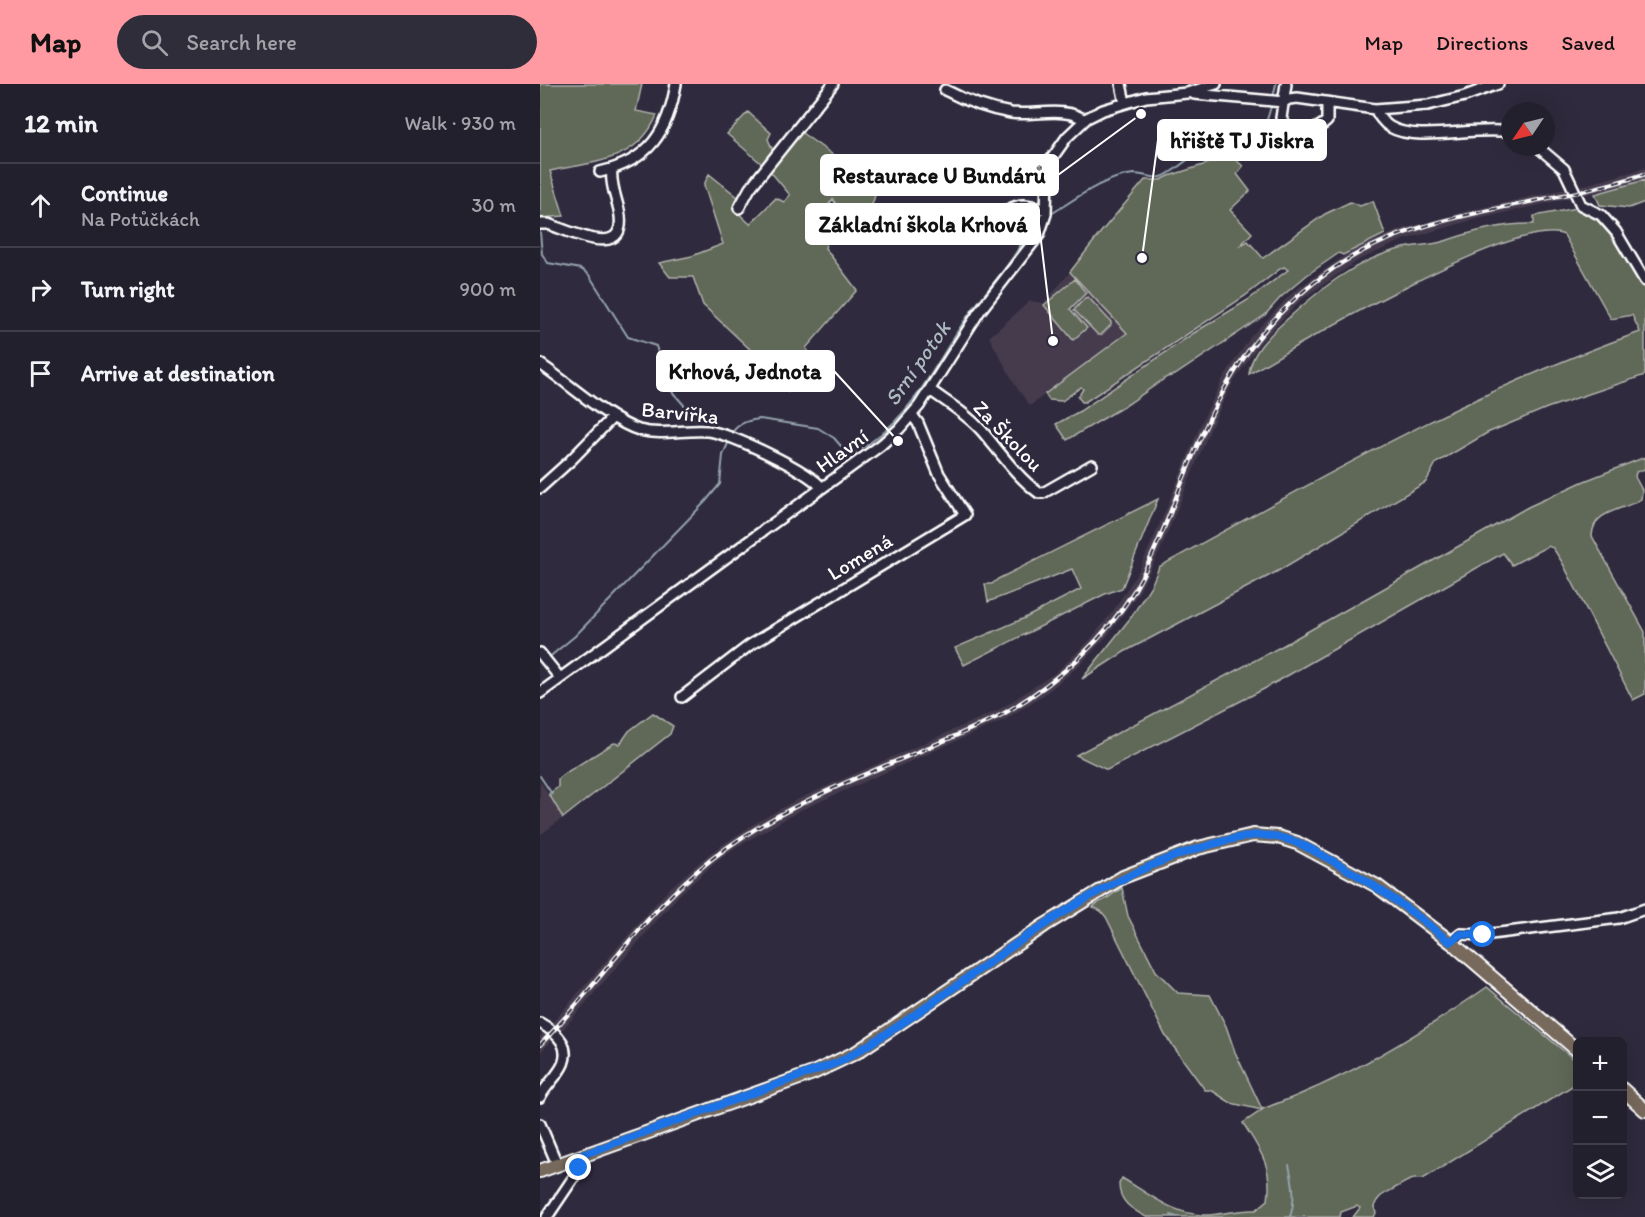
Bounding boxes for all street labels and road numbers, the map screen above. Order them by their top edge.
street label: Za Školou [968,395,1049,477]
street label: Barvířka [640,396,720,429]
street label: Hlavní [811,423,873,478]
street label: Lomená [823,528,897,586]

